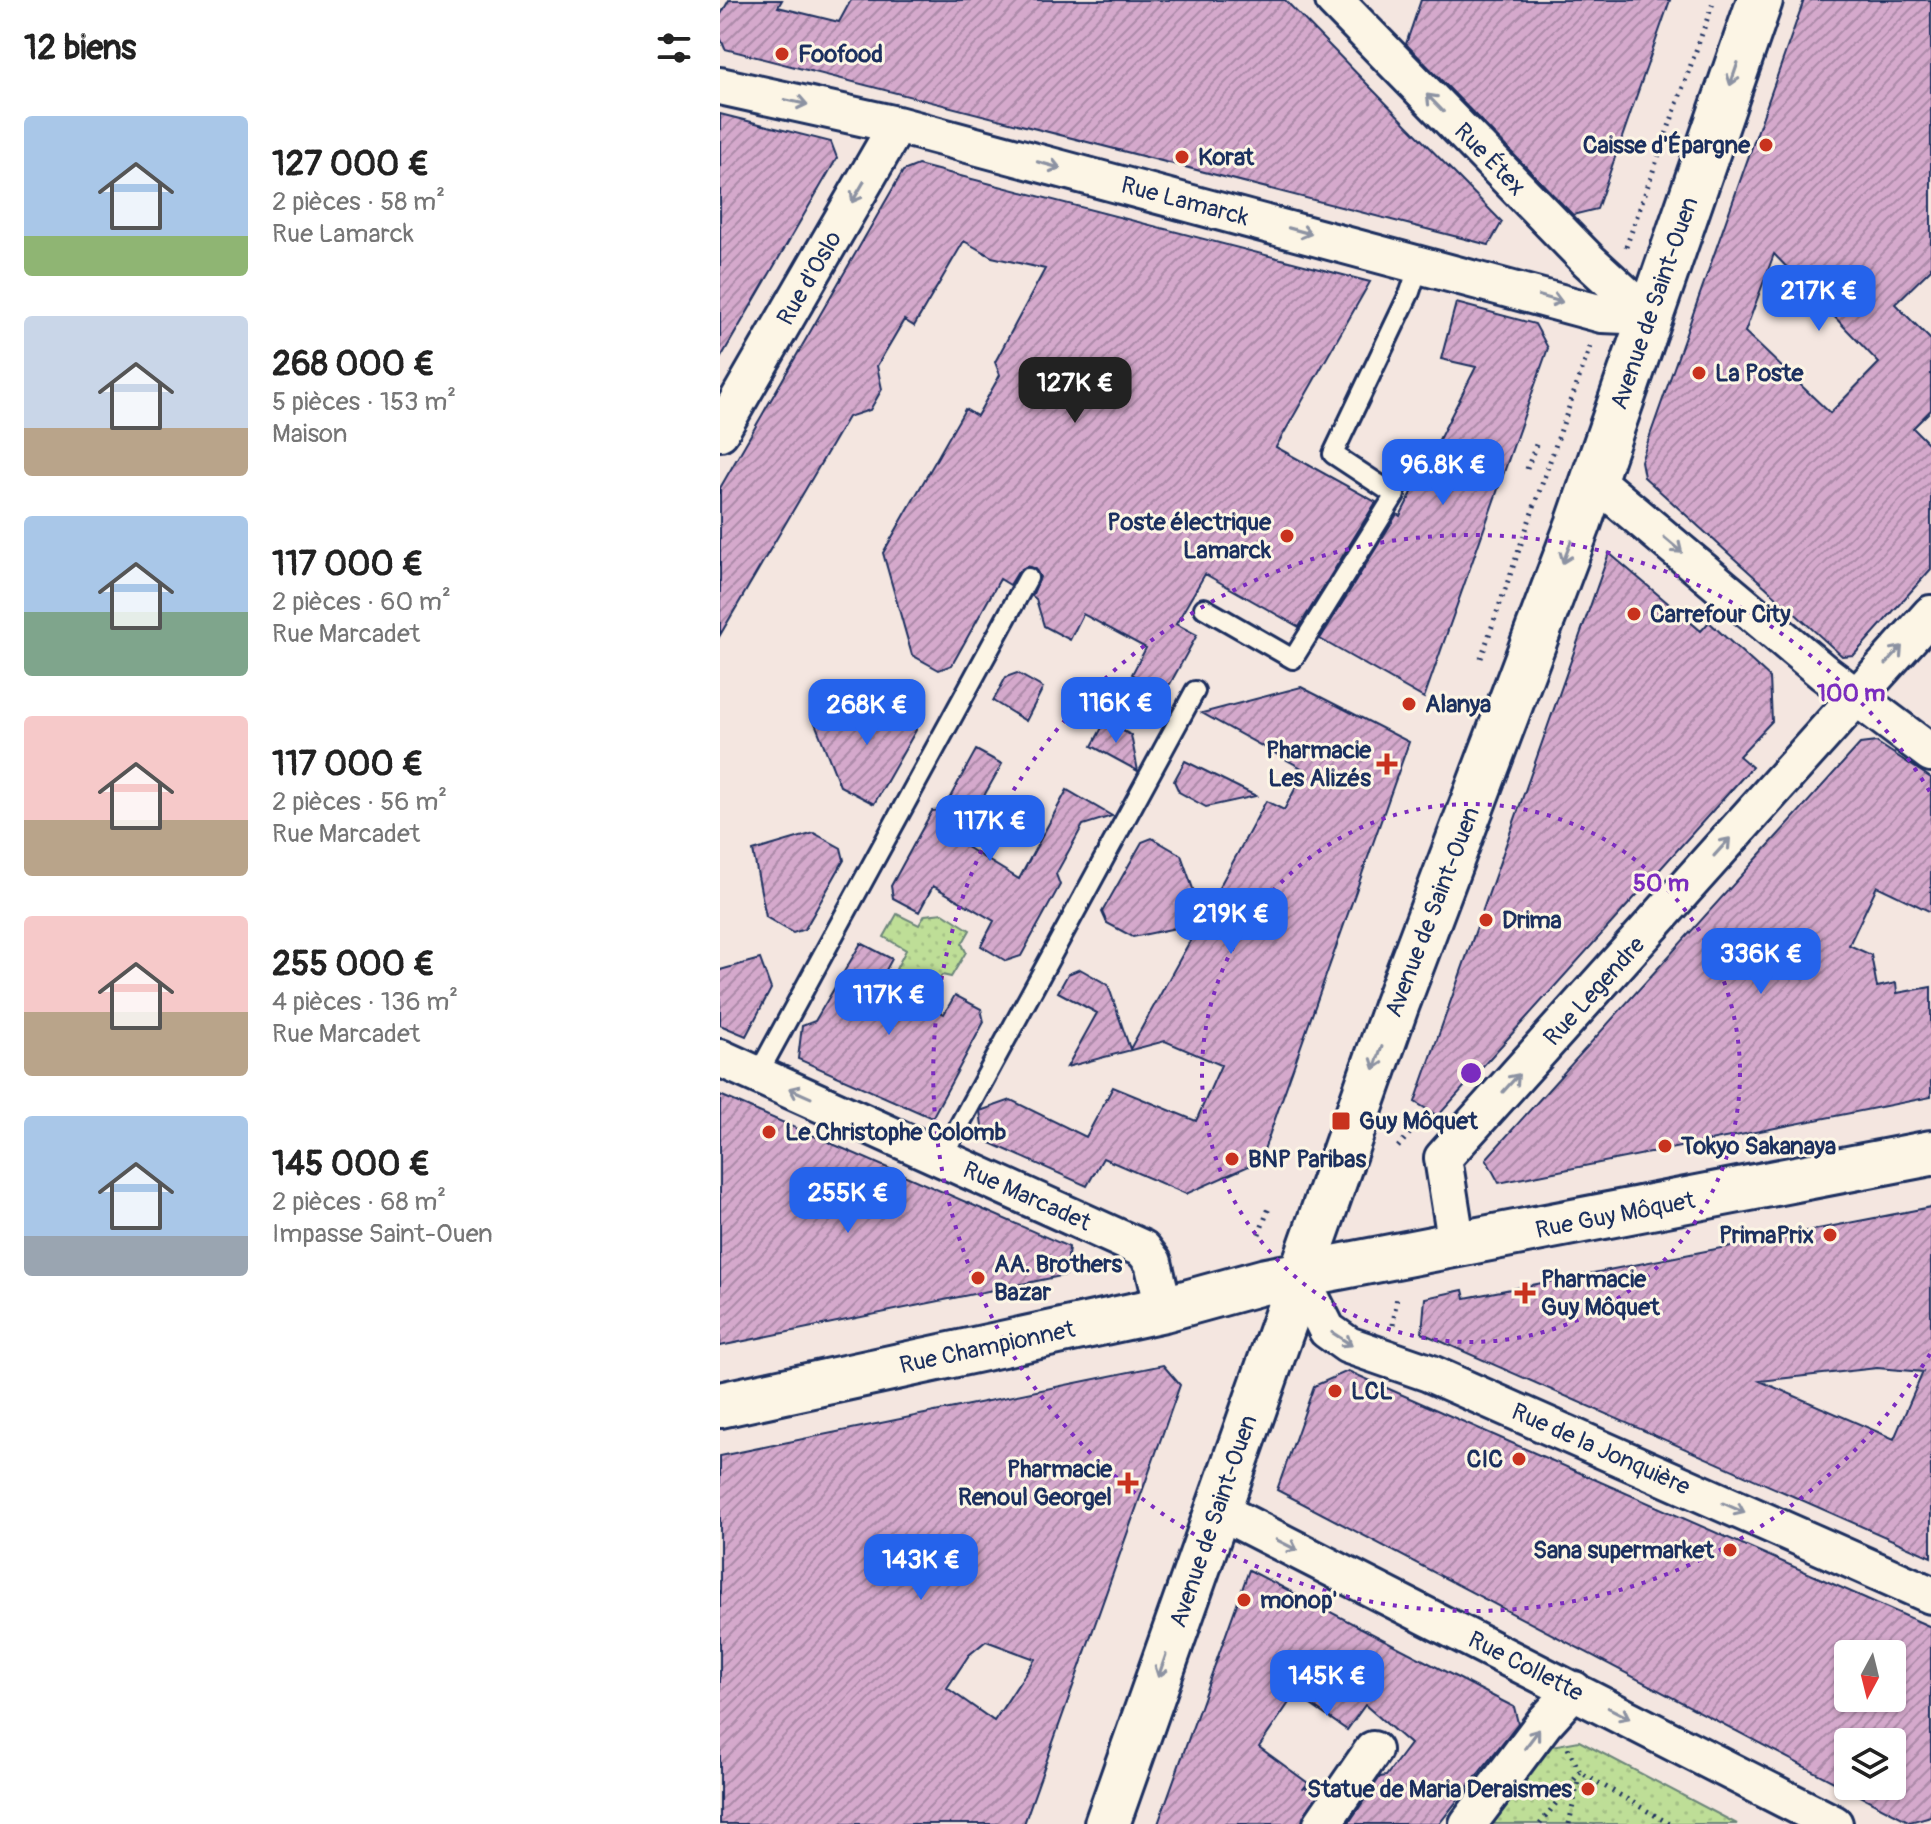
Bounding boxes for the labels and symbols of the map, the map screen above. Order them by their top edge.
place label: Foofood [798,40,883,69]
marker: Foofood [773,45,791,63]
one-way arrow [1726,61,1740,85]
one-way arrow [1426,94,1445,113]
one-way arrow [783,95,809,110]
street label: Rue Étex [1448,117,1531,202]
place label: Caisse d'Épargne [1583,131,1751,160]
marker: Caisse d'Épargne [1757,136,1775,154]
place label: Korat [1198,143,1255,172]
marker: Korat [1173,148,1191,166]
one-way arrow [1035,158,1061,173]
street label: Rue Lamarck [1118,171,1252,232]
one-way arrow [850,180,865,204]
street label: Avenue de Saint-Ouen [1605,193,1704,413]
one-way arrow [1287,224,1312,239]
street label: Rue d'Oslo [771,226,848,331]
pin: 217K € [1754,265,1884,333]
one-way arrow [1537,292,1563,307]
pin: 127K € [1010,357,1140,425]
place label: La Poste [1715,359,1804,388]
marker: La Poste [1690,364,1708,382]
pin: 96.8K € [1369,439,1517,507]
place label: Poste électrique Lamarck [1107,508,1272,565]
marker: Poste électrique Lamarck [1278,527,1296,545]
one-way arrow [1663,536,1683,554]
one-way arrow [1559,539,1573,564]
place label: Carrefour City [1650,600,1791,629]
marker: Carrefour City [1625,605,1643,623]
one-way arrow [1884,646,1902,666]
pin: 116K € [1051,677,1181,745]
pin: 268K € [802,679,932,747]
text: 100 m [1817,679,1885,708]
place label: Alanya [1425,690,1491,719]
marker: Alanya [1400,695,1418,713]
place label: Pharmacie Les Alizés [1266,736,1372,793]
marker: Pharmacie Les Alizés [1378,755,1396,773]
pin: 117K € [925,795,1055,863]
street label: Avenue de Saint-Ouen [1379,803,1486,1021]
one-way arrow [1713,838,1731,858]
text: 50 m [1633,869,1689,898]
pin: 219K € [1166,888,1296,956]
place label: Drima [1502,906,1562,935]
marker: Drima [1477,911,1495,929]
pin: 336K € [1696,928,1826,996]
street label: Rue Legendre [1538,931,1651,1052]
pin: 117K € [824,969,954,1037]
one-way arrow [1370,1045,1385,1070]
centre of rings [1457,1059,1485,1087]
one-way arrow [1502,1073,1520,1093]
one-way arrow [788,1085,813,1100]
place label: Guy Môquet [1359,1107,1479,1136]
marker: Guy Môquet [1330,1110,1352,1132]
place label: Le Christophe Colomb [785,1118,1007,1147]
marker: Le Christophe Colomb [760,1123,778,1141]
place label: Tokyo Sakanaya [1680,1132,1836,1161]
marker: Tokyo Sakanaya [1656,1137,1674,1155]
place label: BNP Paribas [1248,1145,1366,1174]
marker: BNP Paribas [1223,1150,1241,1168]
street label: Rue Marcadet [958,1155,1096,1238]
pin: 255K € [783,1167,913,1235]
street label: Rue Guy Môquet [1533,1186,1698,1245]
place label: PrimaPrix [1719,1221,1814,1250]
marker: PrimaPrix [1821,1226,1839,1244]
place label: AA. Brothers Bazar [994,1250,1123,1307]
place label: Pharmacie Guy Môquet [1541,1265,1661,1322]
marker: AA. Brothers Bazar [969,1269,987,1287]
marker: Pharmacie Guy Môquet [1516,1284,1534,1302]
street label: Rue Championnet [897,1315,1078,1380]
one-way arrow [1330,1331,1352,1348]
place label: LCL [1351,1377,1393,1406]
marker: LCL [1326,1382,1344,1400]
street label: Rue de la Jonquière [1507,1397,1695,1502]
street label: Avenue de Saint-Ouen [1164,1411,1263,1631]
place label: CIC [1467,1445,1503,1474]
marker: CIC [1510,1450,1528,1468]
place label: Pharmacie Renoul Georgel [958,1455,1113,1512]
marker: Pharmacie Renoul Georgel [1119,1474,1137,1492]
one-way arrow [1722,1502,1746,1517]
pin: 143K € [856,1534,986,1602]
place label: Sana supermarket [1533,1536,1715,1565]
one-way arrow [1274,1538,1298,1554]
marker: Sana supermarket [1721,1541,1739,1559]
place label: monop' [1260,1586,1337,1615]
marker: monop' [1235,1591,1253,1609]
street label: Rue Collette [1463,1625,1588,1708]
north arrow [1834,1640,1906,1712]
pin: 145K € [1262,1650,1392,1718]
one-way arrow [1154,1653,1169,1678]
one-way arrow [1606,1706,1630,1722]
one-way arrow [1523,1729,1540,1750]
place label: Statue de Maria Deraismes [1307,1775,1572,1804]
marker: Statue de Maria Deraismes [1579,1780,1597,1798]

